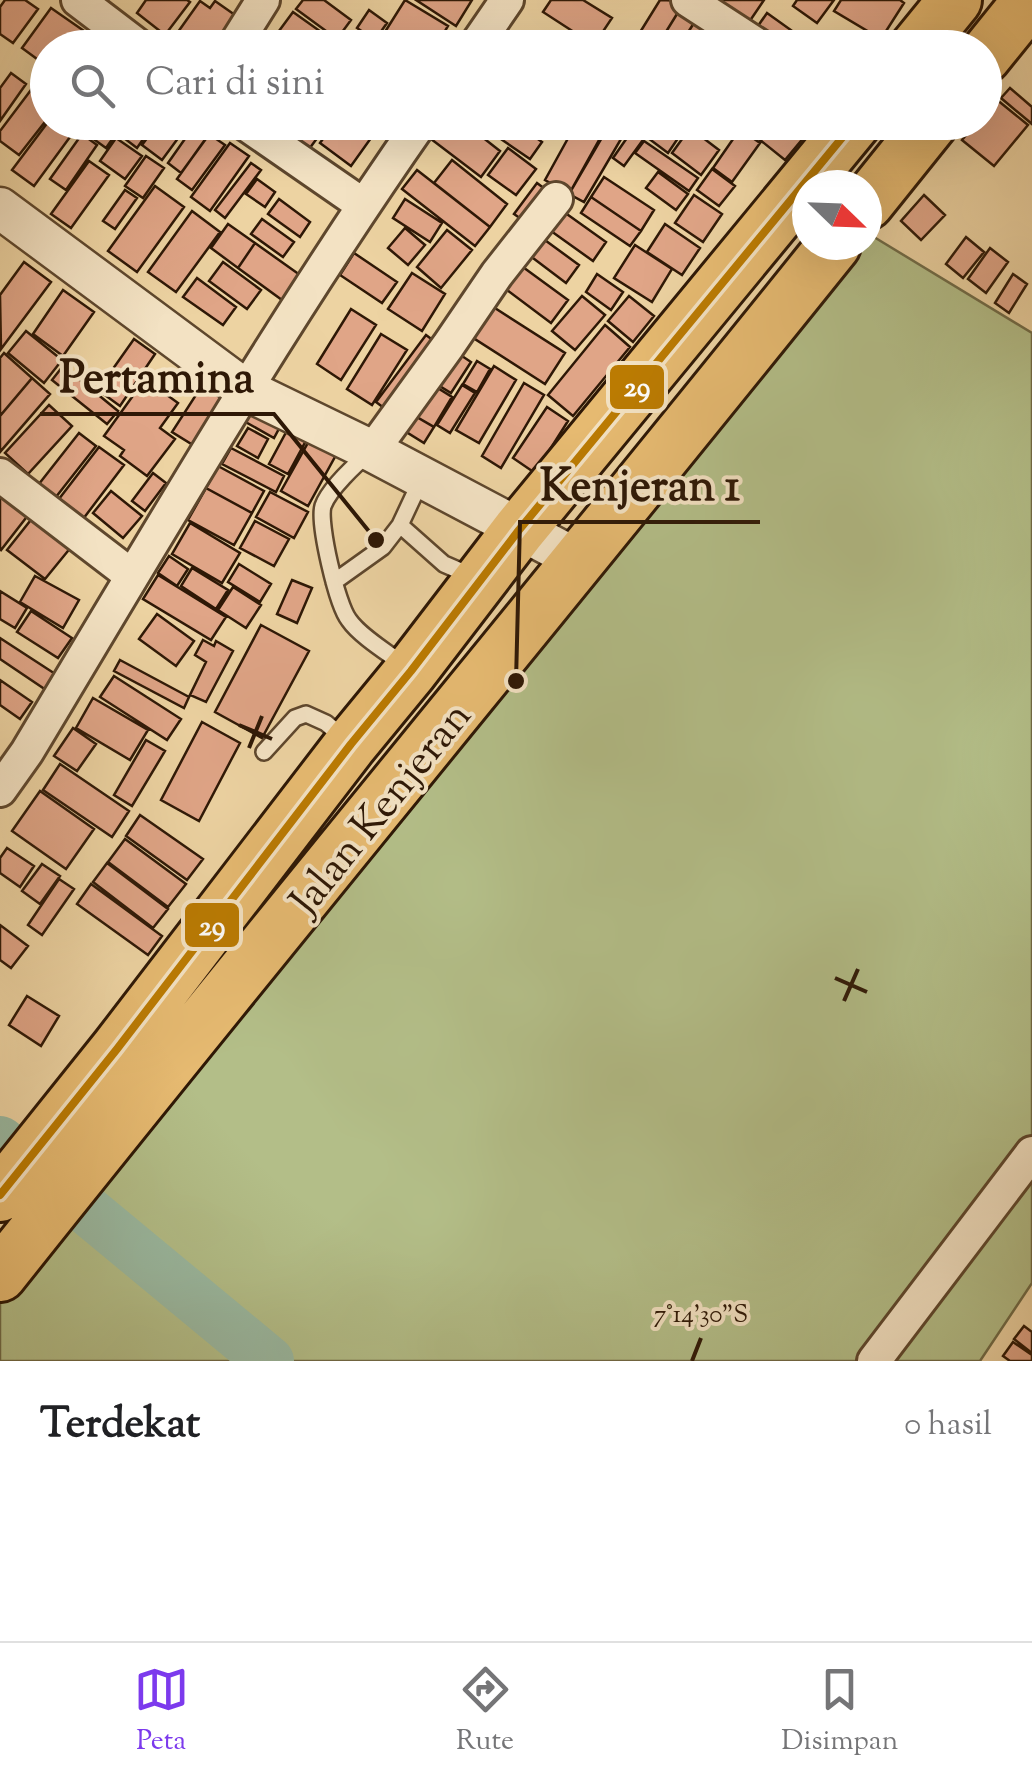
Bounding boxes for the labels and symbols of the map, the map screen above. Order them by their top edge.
north arrow [792,170,882,260]
callout: Pertamina [40,339,274,414]
text: Pertamina [60,349,255,414]
line badge: 29 [608,363,666,411]
text: 29 [624,369,650,409]
callout: Kenjeran 1 [520,447,760,522]
text: Kenjeran 1 [540,457,741,522]
street label: Jalan Kenjeran [277,690,488,932]
line badge: 29 [183,901,241,949]
text: 29 [199,908,225,948]
text: 7°14'30"S [654,1298,748,1334]

